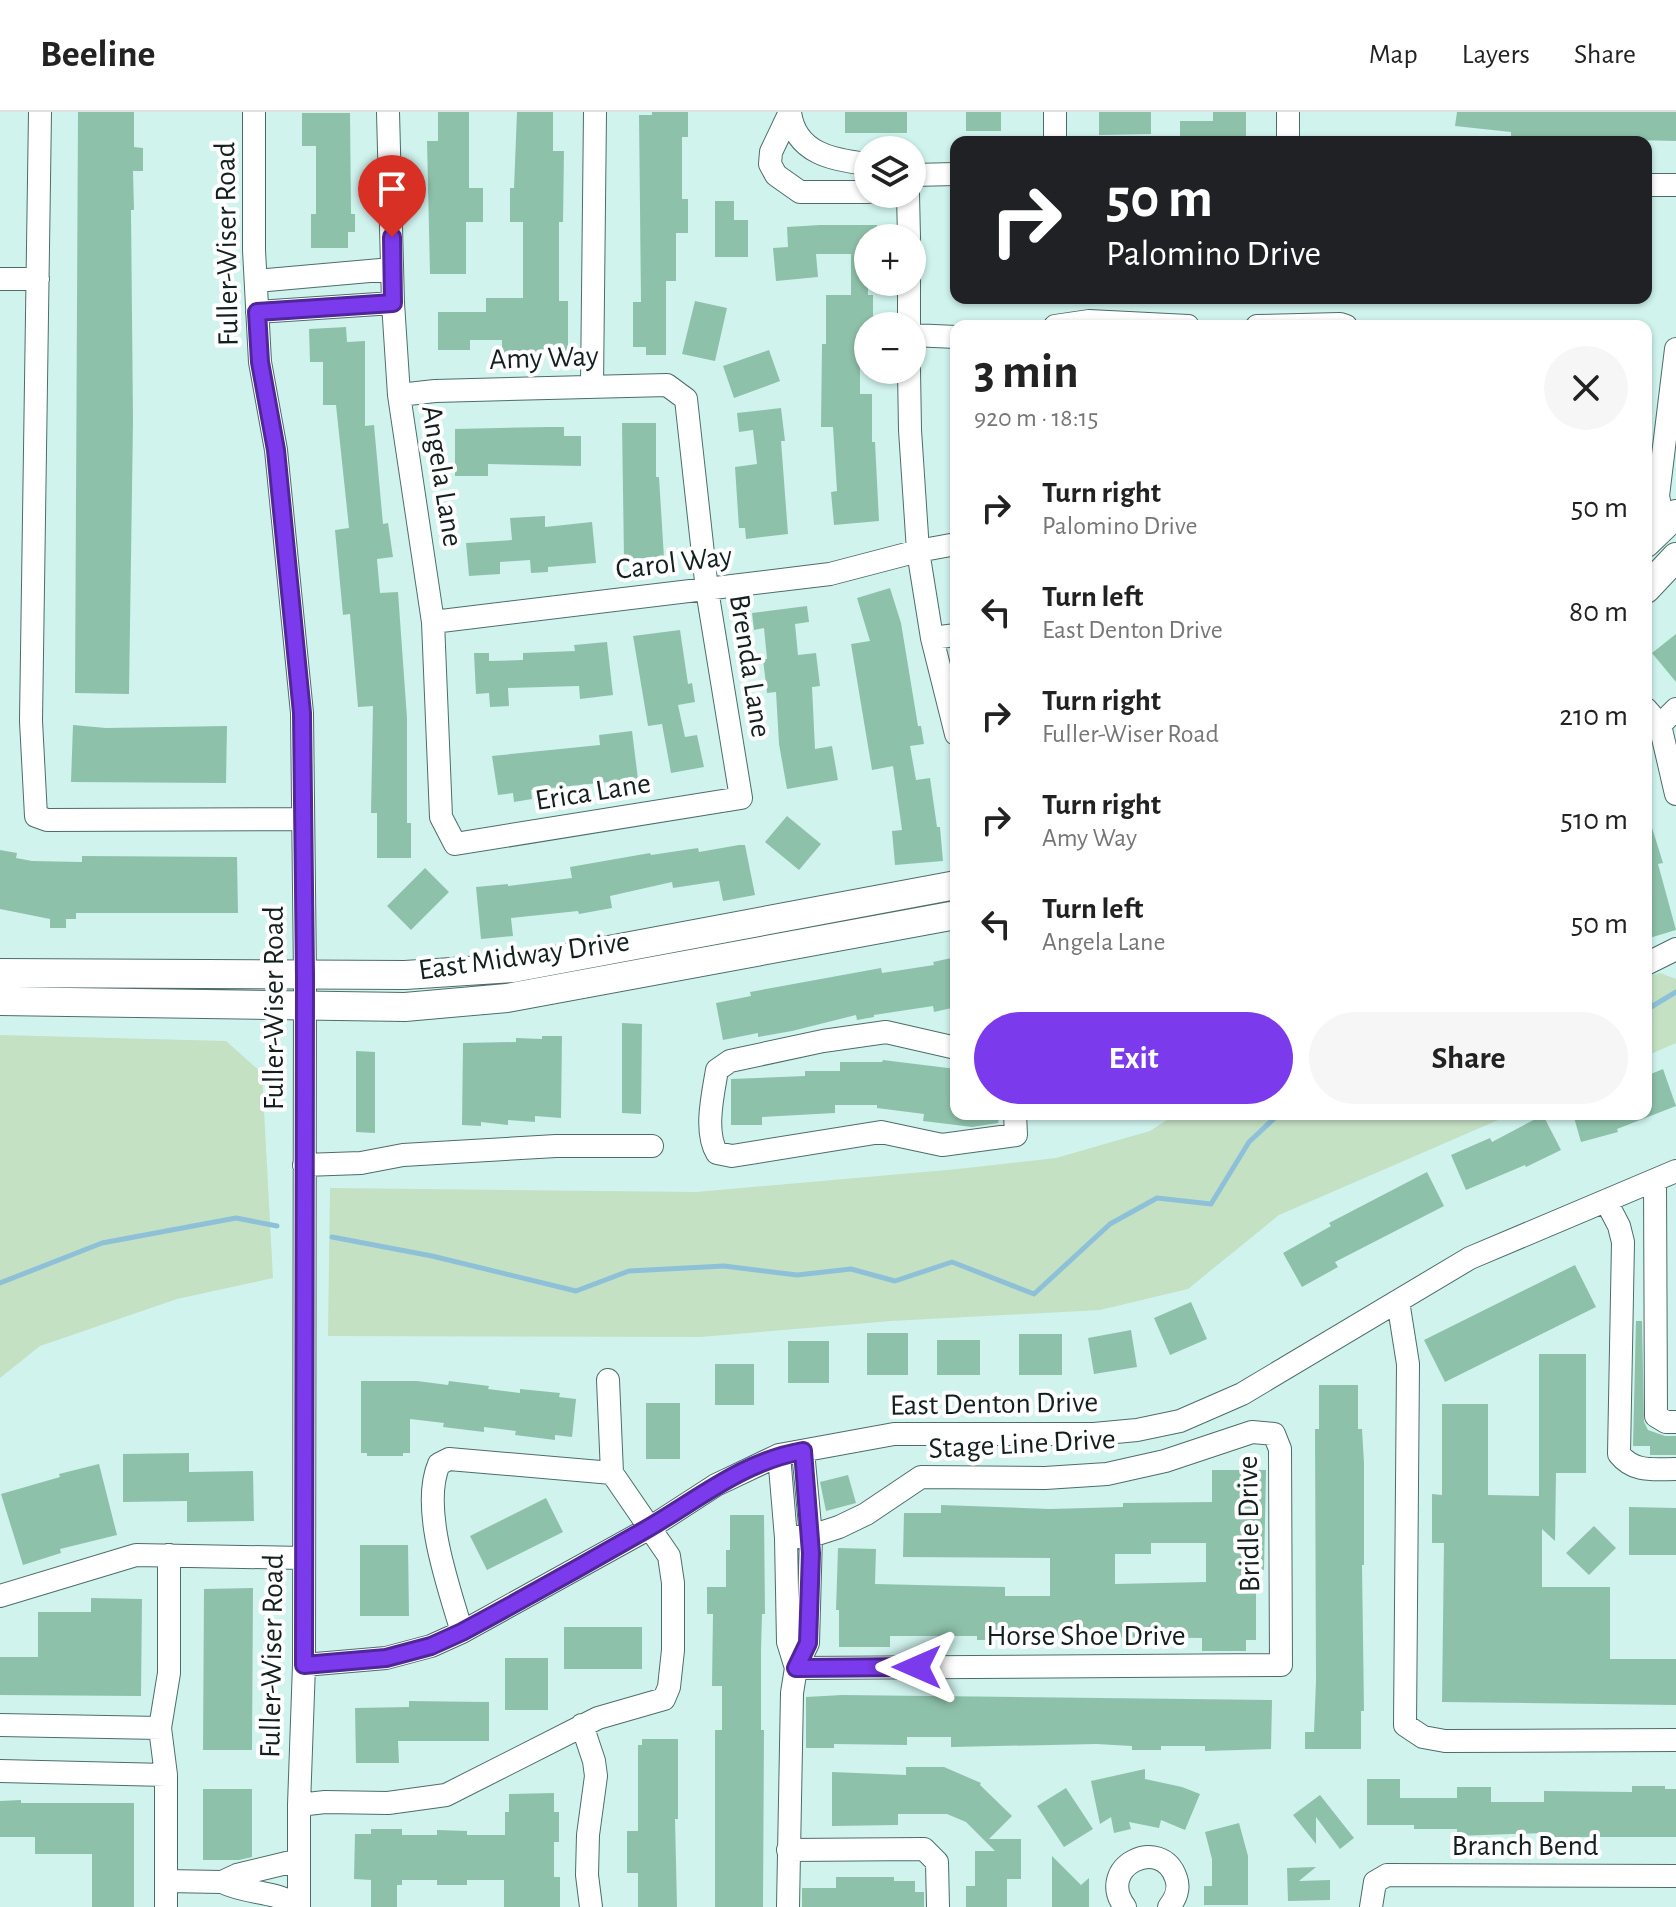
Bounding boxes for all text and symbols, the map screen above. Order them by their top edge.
text: Beeline [40,36,155,74]
text: Map [1369,41,1418,69]
text: Layers [1462,41,1530,69]
text: Share [1574,41,1636,69]
map controls [854,136,926,384]
button: layers [854,136,926,208]
street label: Fuller-Wiser Road [210,142,244,346]
pin [358,155,426,237]
icon: arrive [370,167,414,211]
icon: right [974,168,1078,272]
text: 50 m [1106,171,1213,227]
button: + [854,224,926,296]
text: Palomino Drive [1106,236,1321,272]
button: − [854,312,926,384]
street label: Amy Way [489,341,600,375]
button: close [1544,346,1628,430]
text: 3 min [974,349,1079,397]
street label: Angela Lane [416,403,468,549]
text: 920 m · 18:15 [974,405,1098,431]
text: Turn right [1042,478,1161,508]
icon: right [974,486,1018,530]
text: 50 m [1571,493,1628,523]
text: Palomino Drive [1042,513,1197,539]
street label: Carol Way [614,541,734,585]
text: Turn left [1042,582,1143,612]
icon: left [974,590,1018,634]
street label: Brenda Lane [724,592,776,740]
text: 80 m [1569,597,1628,627]
text: East Denton Drive [1042,617,1223,643]
text: Turn right [1042,686,1161,716]
icon: right [974,694,1018,738]
text: 210 m [1559,701,1628,731]
text: Fuller-Wiser Road [1042,721,1219,747]
street label: Erica Lane [533,768,653,816]
text: Turn right [1042,790,1161,820]
icon: right [974,798,1018,842]
text: 510 m [1560,805,1628,835]
text: Amy Way [1042,825,1137,851]
text: Turn left [1042,894,1143,924]
icon: left [974,902,1018,946]
street label: Fuller-Wiser Road [259,906,289,1110]
text: 50 m [1571,909,1628,939]
street label: East Midway Drive [416,926,632,986]
text: Angela Lane [1042,929,1166,955]
button: Exit [974,1012,1293,1104]
button: Share [1309,1012,1628,1104]
street label: East Denton Drive [890,1387,1098,1421]
street label: Stage Line Drive [928,1424,1116,1464]
street label: Bridle Drive [1233,1455,1265,1593]
street label: Fuller-Wiser Road [255,1554,289,1758]
street label: Horse Shoe Drive [986,1621,1186,1651]
position arrow [875,1625,959,1709]
street label: Branch Bend [1452,1831,1599,1861]

